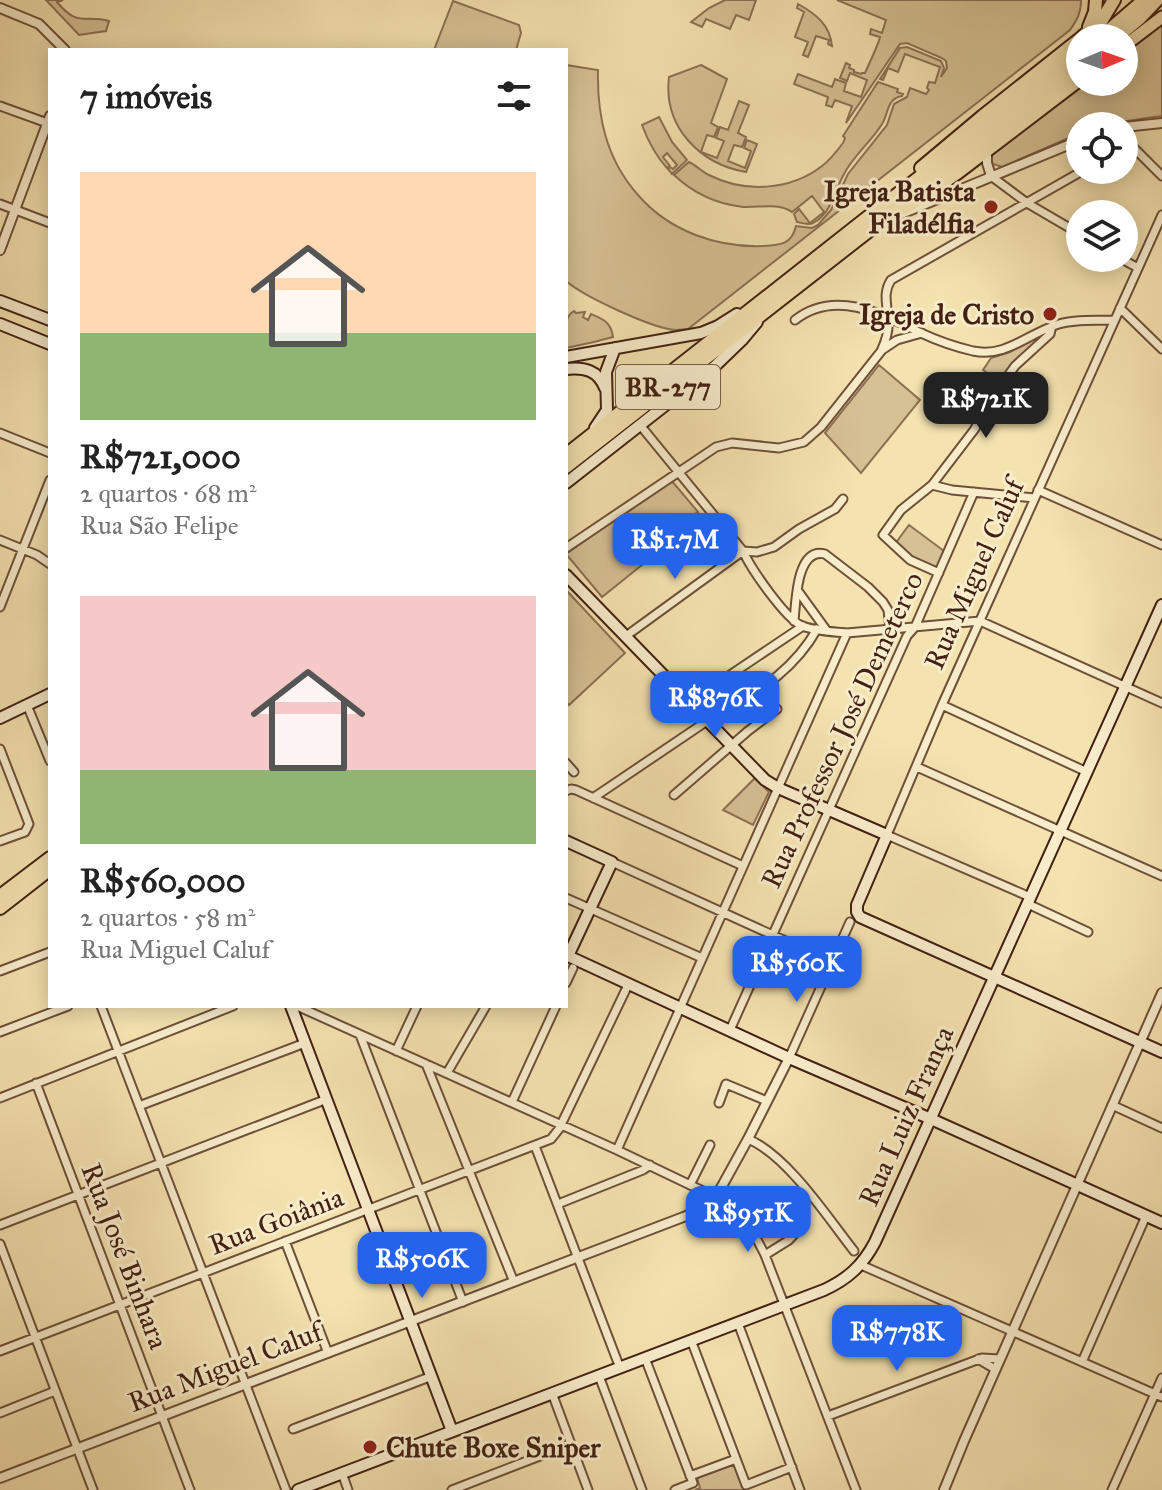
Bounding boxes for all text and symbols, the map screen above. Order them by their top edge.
north arrow [1066,24,1138,96]
map controls [1066,24,1138,272]
icon: filters [492,74,536,118]
text: 7 imóveis [80,76,212,117]
button: locate [1066,112,1138,184]
place label: Igreja Batista Filadélfia [824,174,976,241]
marker: Igreja Batista Filadélfia [982,198,1000,216]
button: layers [1066,200,1138,272]
icon: home [236,224,380,368]
place label: Igreja de Cristo [859,297,1034,332]
marker: Igreja de Cristo [1041,305,1059,323]
road number: BR-277 [616,365,720,409]
pin: R$721K [921,372,1051,440]
text: R$721K [941,382,1031,414]
text: R$721,000 [80,436,241,477]
street label: Rua Miguel Caluf [916,469,1034,675]
text: 2 quartos · 68 m² [80,477,256,509]
text: Rua São Felipe [80,509,239,541]
pin: R$1.7M [610,513,740,581]
text: R$1.7M [631,523,719,555]
street label: Rua Professor José Demeterco [753,566,931,894]
icon: home [236,648,380,792]
pin: R$876K [650,671,780,739]
text: R$876K [668,681,762,713]
text: R$560,000 [80,860,246,901]
text: 2 quartos · 58 m² [80,901,255,933]
text: Rua Miguel Caluf [80,933,270,965]
pin: R$560K [732,936,862,1004]
text: R$560K [751,946,843,978]
street label: Rua Luiz França [851,1020,961,1211]
street label: Rua José Binhara [74,1158,177,1354]
street label: Rua Goiânia [204,1179,348,1263]
pin: R$951K [683,1186,813,1254]
text: R$951K [704,1196,792,1228]
pin: R$506K [357,1232,487,1300]
text: R$506K [376,1242,468,1274]
pin: R$778K [832,1305,962,1373]
street label: Rua Miguel Caluf [123,1312,331,1420]
text: R$778K [850,1315,944,1347]
place label: Chute Boxe Sniper [386,1430,601,1465]
marker: Chute Boxe Sniper [361,1438,379,1456]

